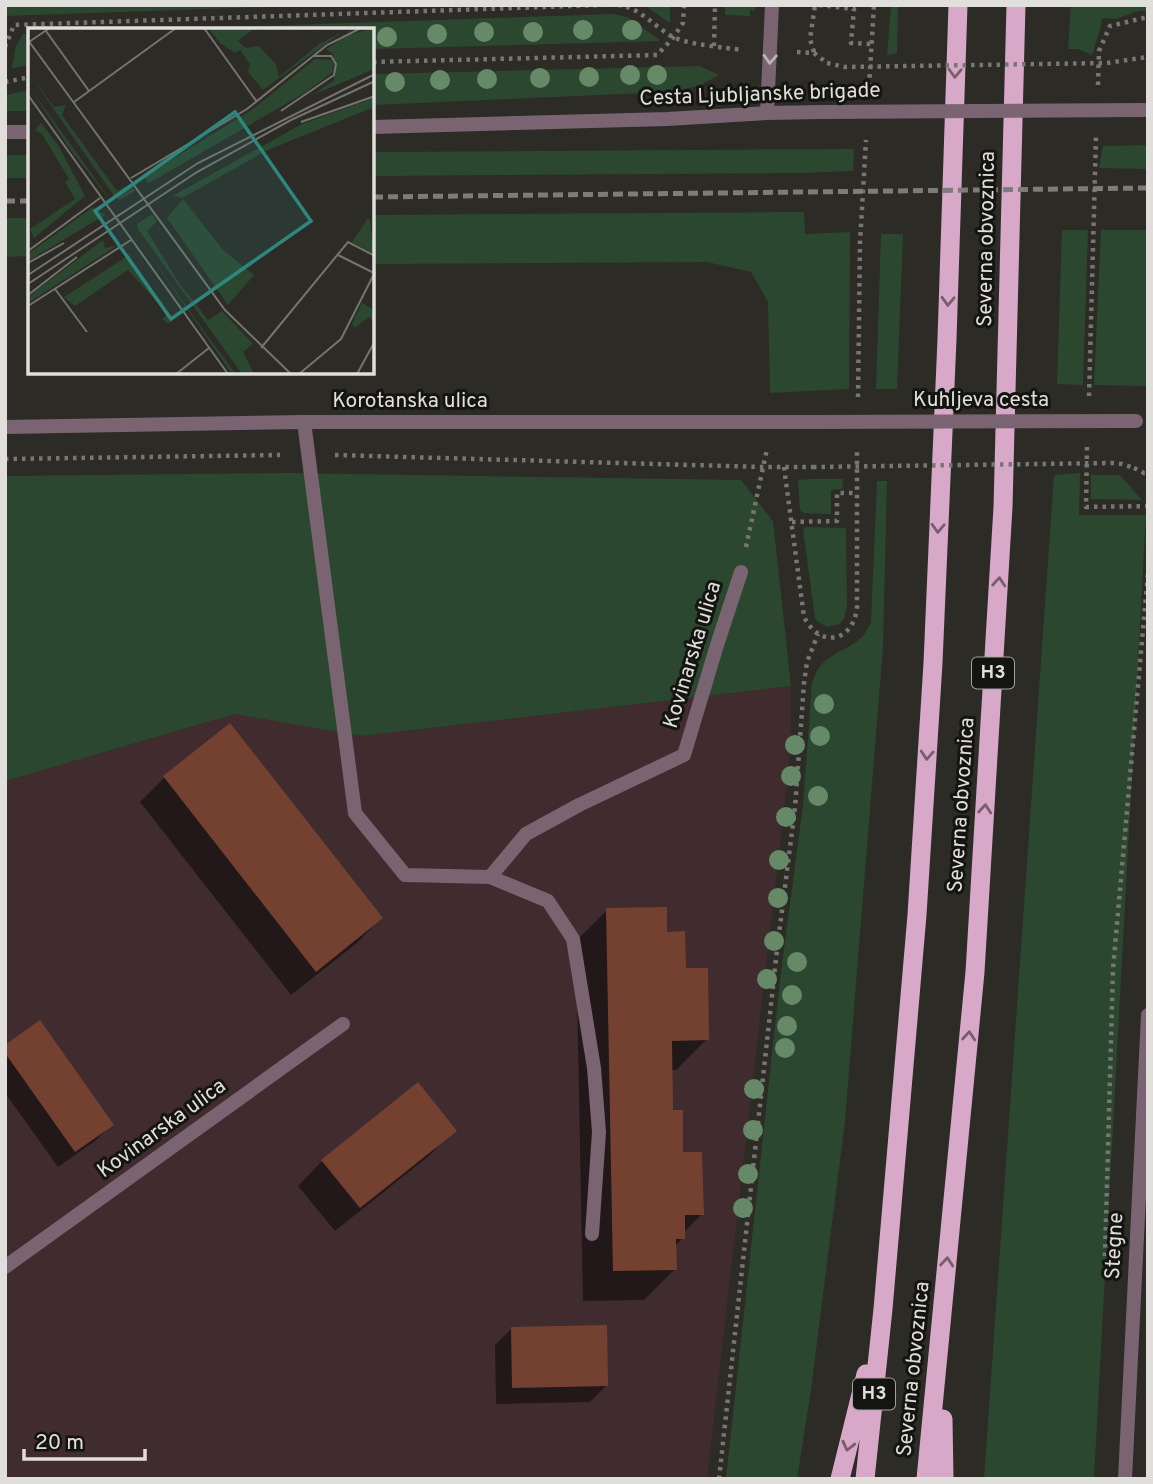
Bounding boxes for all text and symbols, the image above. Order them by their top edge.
inset map [28,28,374,374]
one-way arrow [763,54,778,65]
one-way arrow [948,68,963,79]
street label: Cesta Ljubljanske brigade [639,77,881,113]
street label: Severna obvoznica [972,151,1002,327]
one-way arrow [941,296,956,307]
street label: Kuhljeva cesta [913,387,1049,414]
street label: Korotanska ulica [332,388,488,415]
one-way arrow [930,523,945,534]
one-way arrow [991,576,1006,587]
street label: Kovinarska ulica [658,578,728,732]
road number: H3 [972,658,1014,688]
street label: Severna obvoznica [942,716,982,894]
one-way arrow [920,750,935,761]
one-way arrow [977,803,992,814]
one-way arrow [961,1030,976,1041]
street label: Kovinarska ulica [92,1073,232,1185]
street label: Stegne [1100,1212,1130,1280]
one-way arrow [940,1256,955,1268]
street label: Severna obvoznica [891,1280,937,1458]
road number: H3 [853,1378,895,1410]
scale bar [24,1418,145,1462]
text: 20 m [35,1430,84,1457]
one-way arrow [842,1440,856,1452]

